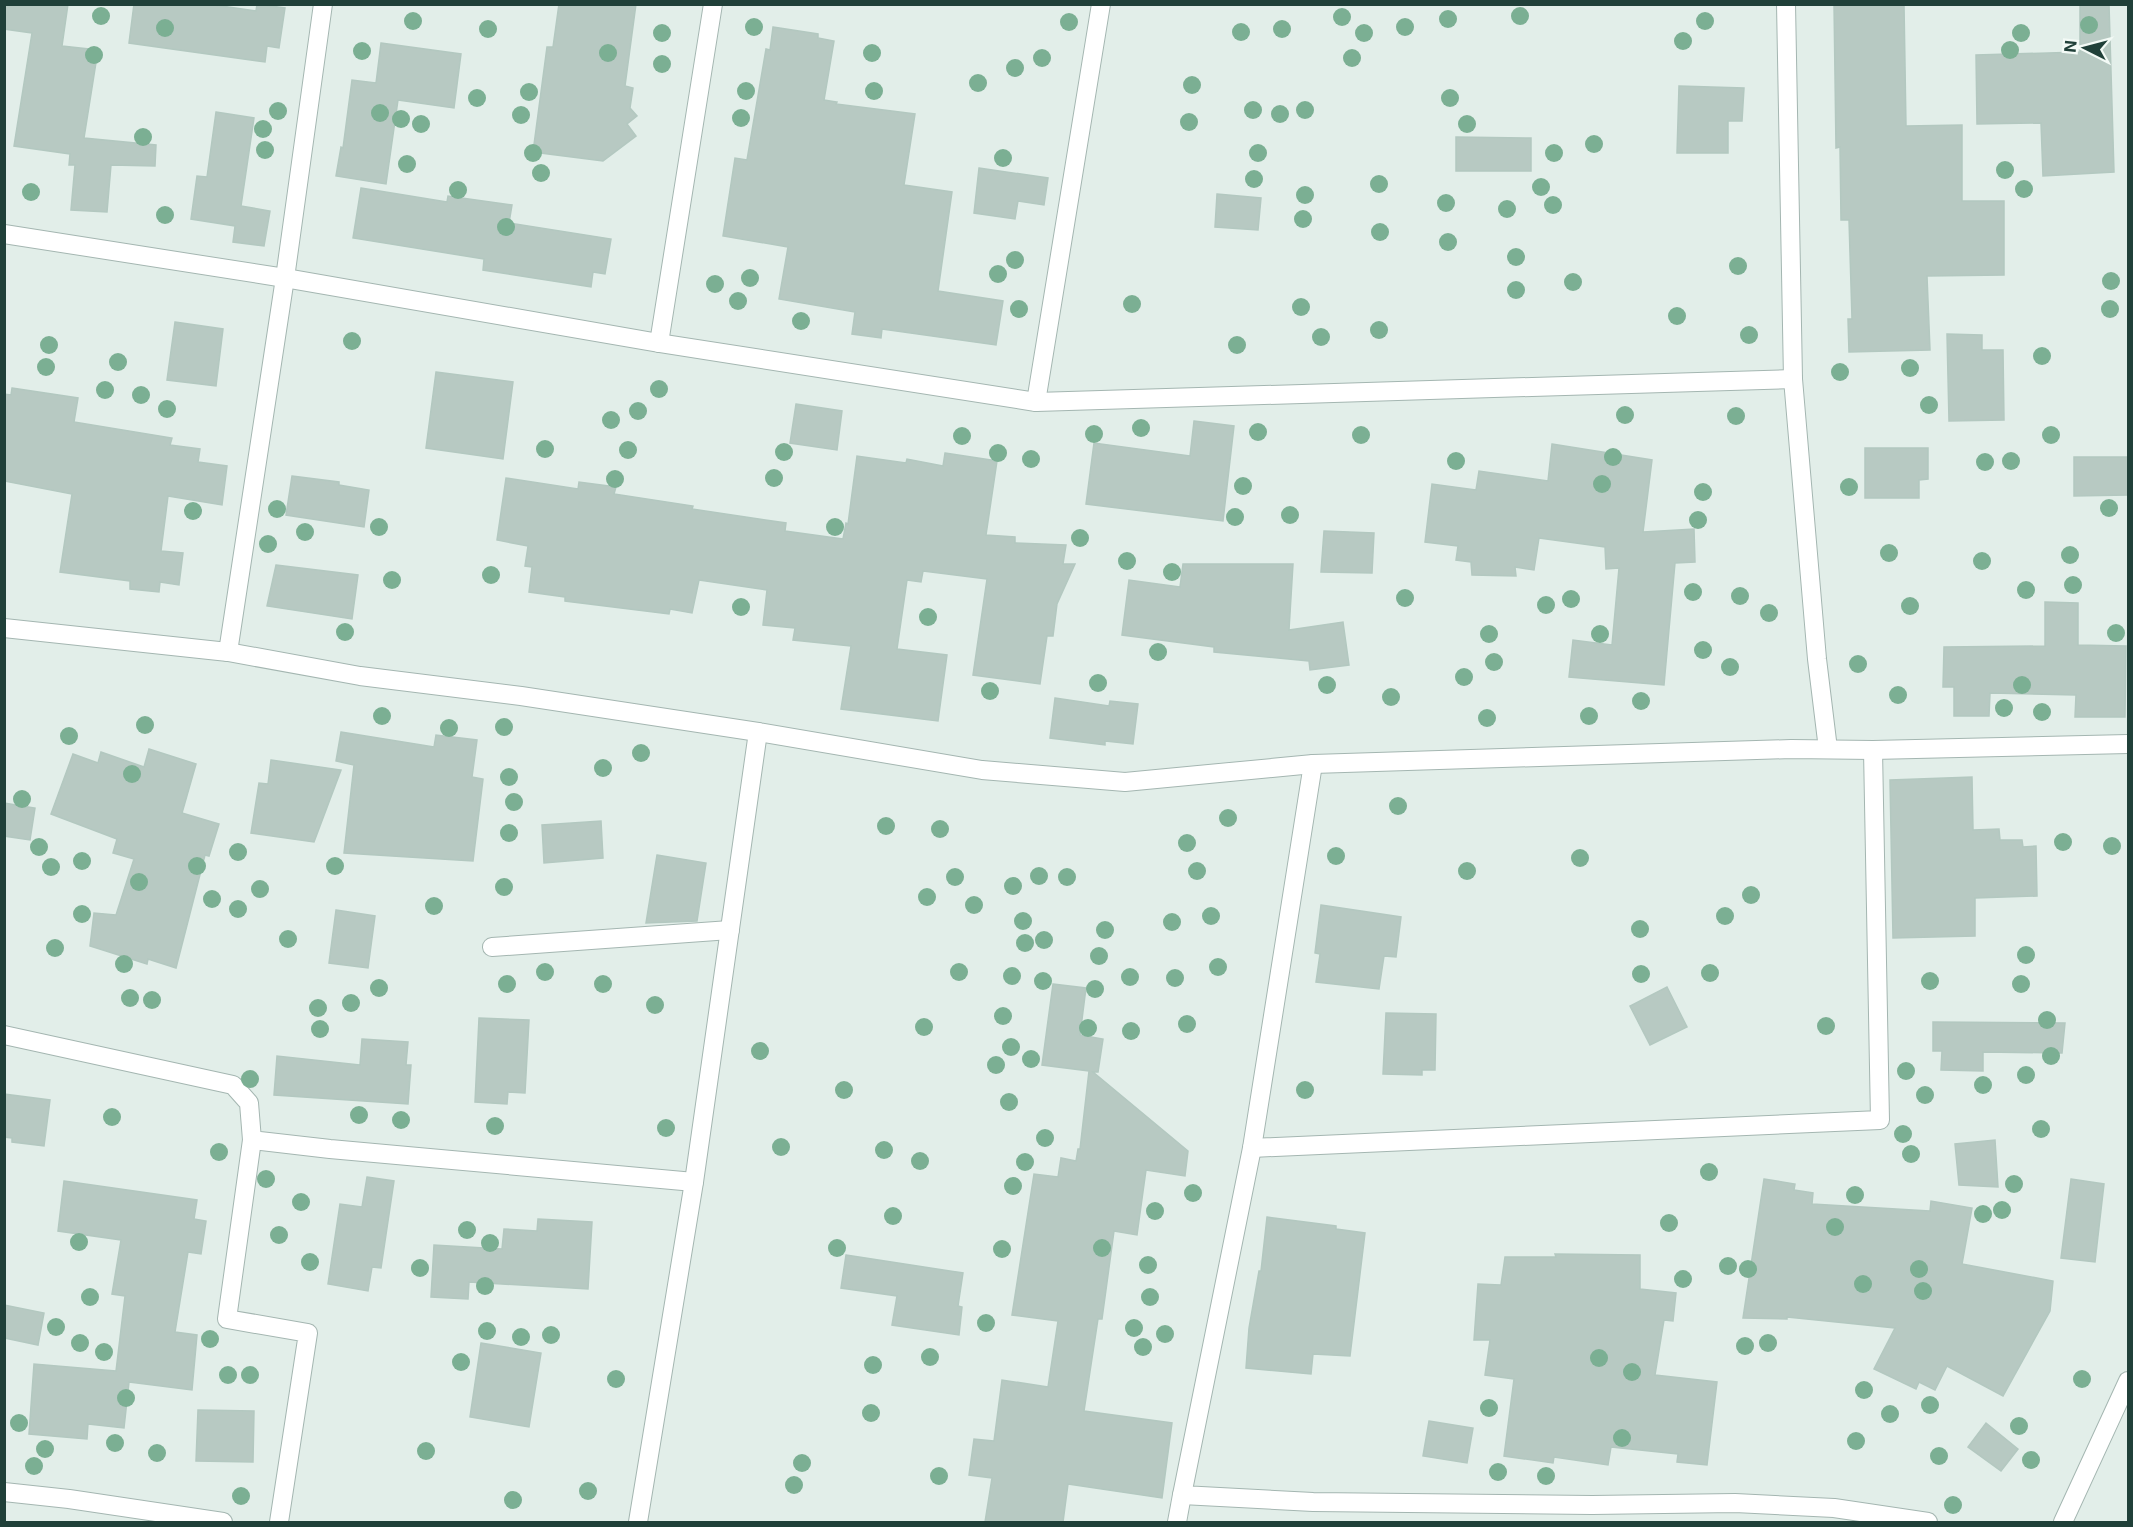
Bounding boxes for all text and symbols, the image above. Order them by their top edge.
north arrow [2055,18,2115,78]
text: N [2059,39,2081,54]

